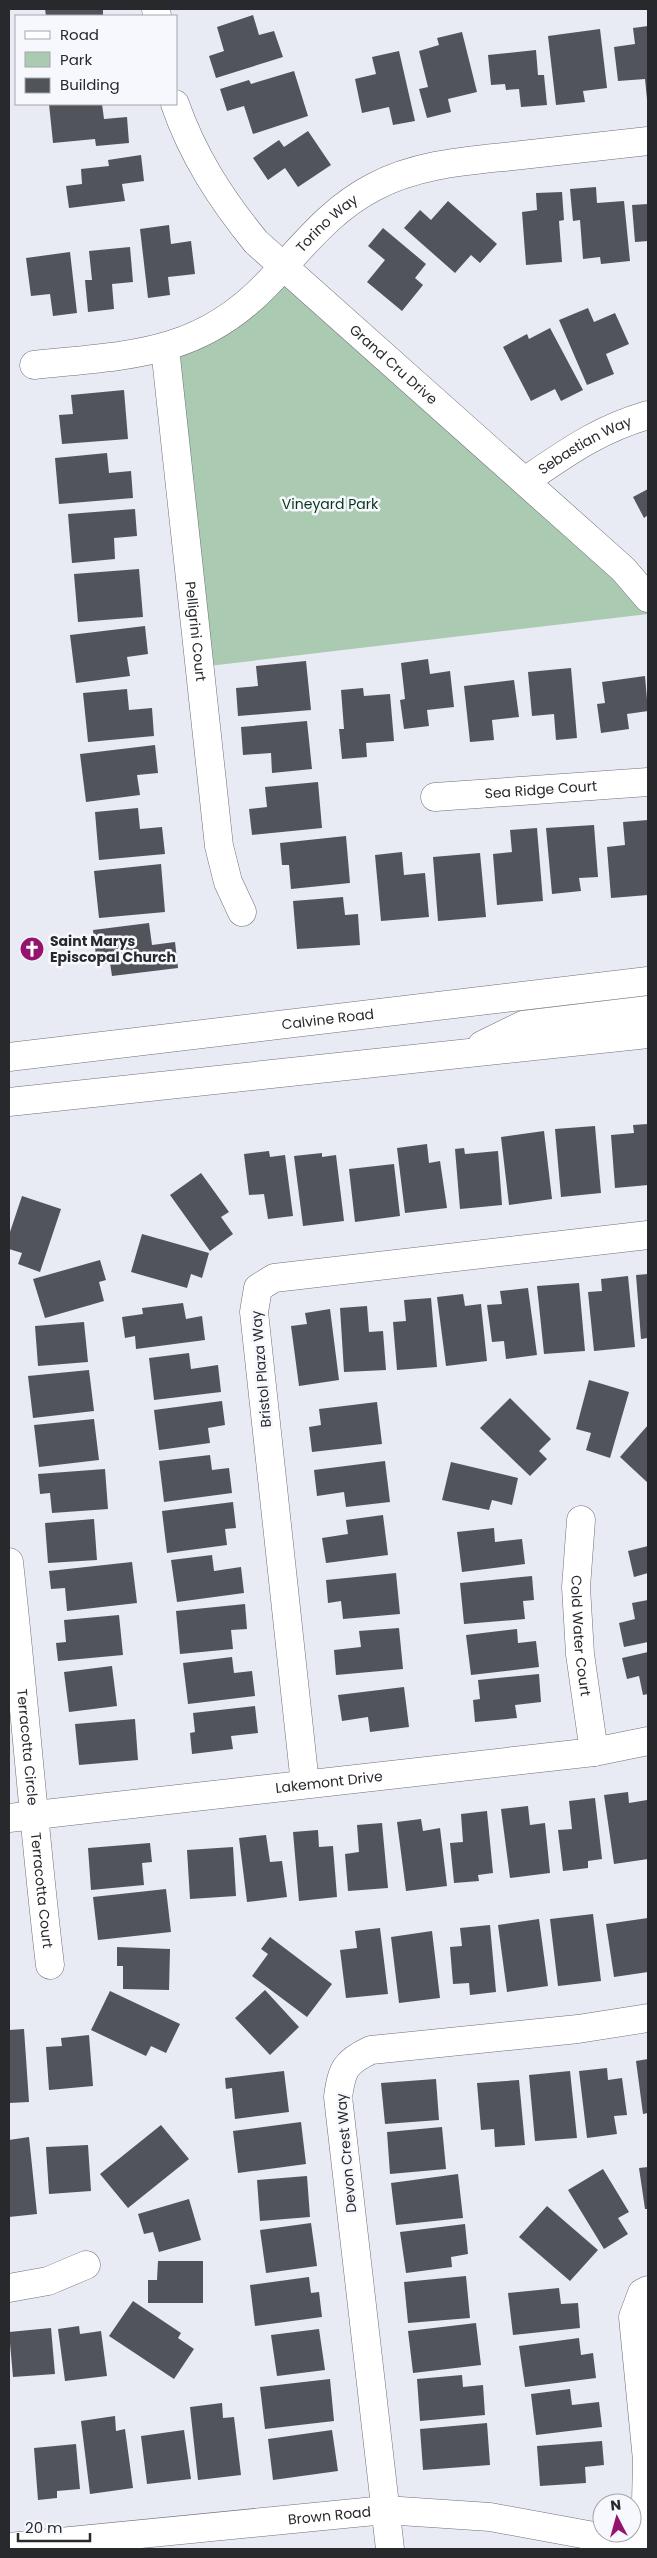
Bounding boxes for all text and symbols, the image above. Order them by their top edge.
legend [15,15,178,105]
text: Road [60,24,99,45]
text: Park [60,49,92,70]
text: Building [60,74,120,95]
street label: Torino Way [291,189,362,257]
street label: Grand Cru Drive [345,320,442,409]
street label: Sebastian Way [534,411,635,479]
park label: Vineyard Park [282,494,379,514]
street label: Pelligrini Court [180,580,211,682]
street label: Sea Ridge Court [484,776,598,803]
place label: Saint Marys Episcopal Church [50,931,176,967]
church icon: Saint Marys Episcopal Church [19,936,45,962]
street label: Calvine Road [280,1004,375,1035]
street label: Bristol Plaza Way [246,1310,276,1428]
street label: Cold Water Court [566,1574,596,1697]
street label: Terracotta Circle [12,1688,43,1807]
street label: Lakemont Drive [274,1766,384,1798]
street label: Terracotta Court [26,1832,58,1949]
street label: Devon Crest Way [331,2092,361,2214]
north arrow [592,2493,642,2543]
text: N [609,2495,622,2516]
street label: Brown Road [287,2501,372,2530]
scale bar [18,2510,90,2542]
text: 20 m [25,2517,63,2538]

